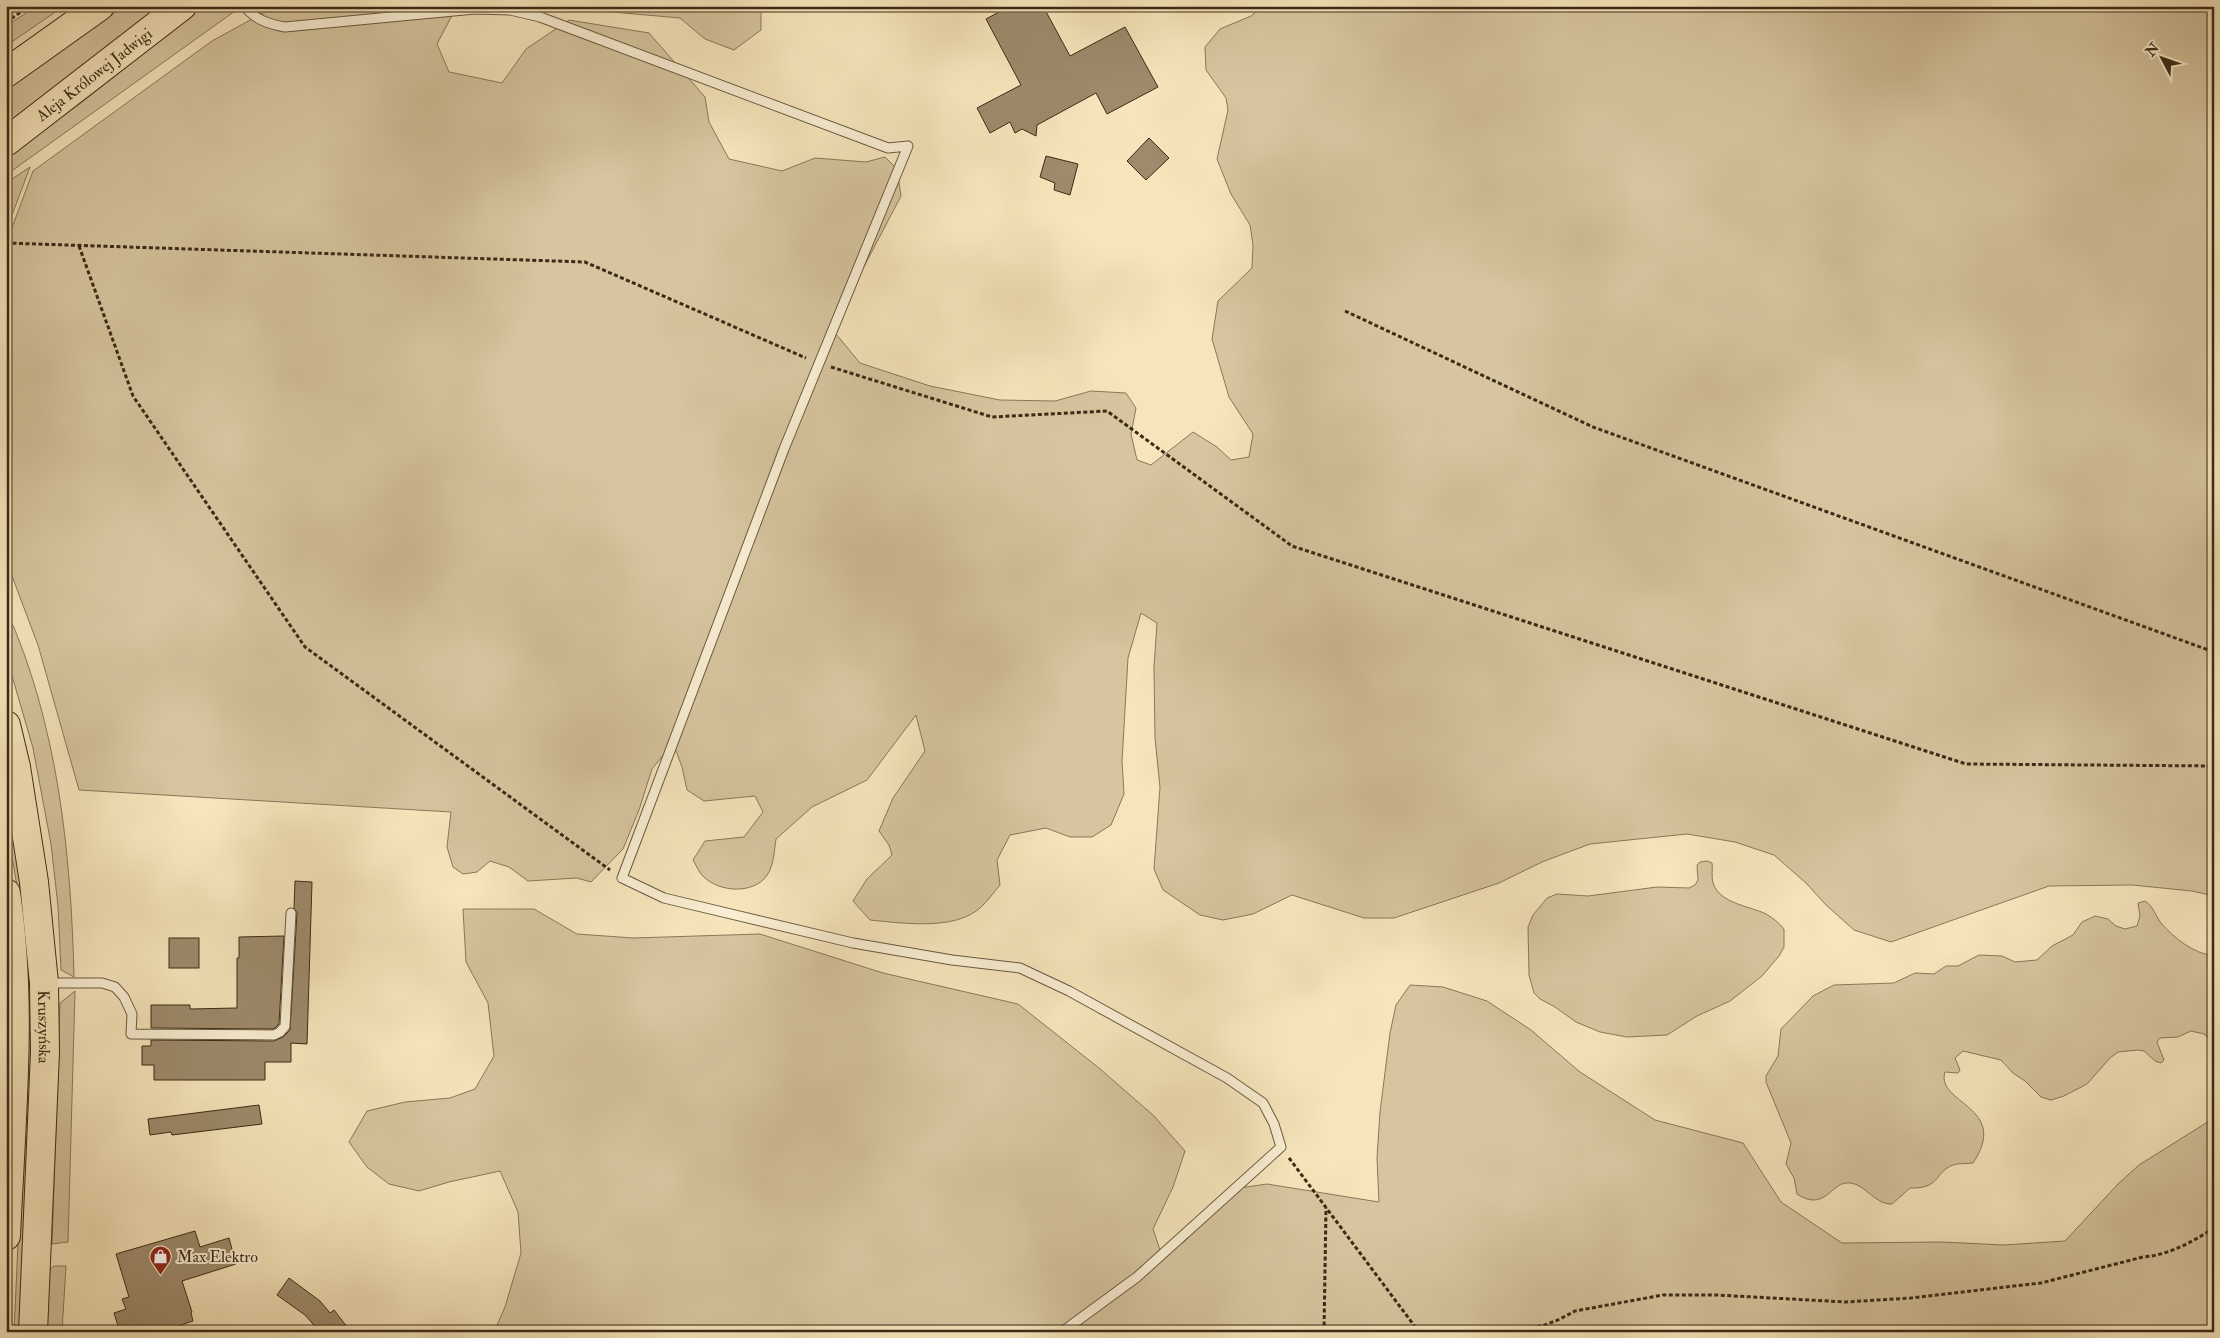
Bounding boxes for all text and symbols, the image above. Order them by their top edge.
street label: Aleja Królowej Jadwigi [32,24,156,127]
north arrow [2138,32,2188,82]
text: N [2141,39,2163,61]
street label: Kruszyńska [33,990,54,1064]
shop icon: Max Elektro [149,1244,173,1275]
place label: Max Elektro [177,1247,258,1267]

